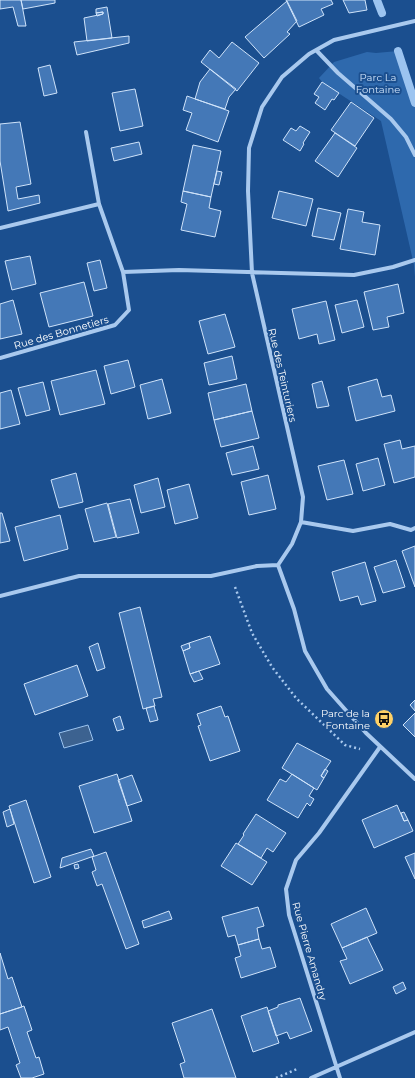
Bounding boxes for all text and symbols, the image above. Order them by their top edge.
park label: Parc La Fontaine [356,71,400,96]
street label: Rue des Bonnetiers [12,313,110,352]
street label: Rue des Teinturiers [265,327,300,423]
place label: Parc de la Fontaine [321,707,370,732]
bus stop icon: Parc de la Fontaine [373,708,395,730]
street label: Rue Pierre Amandry [289,901,330,1002]

